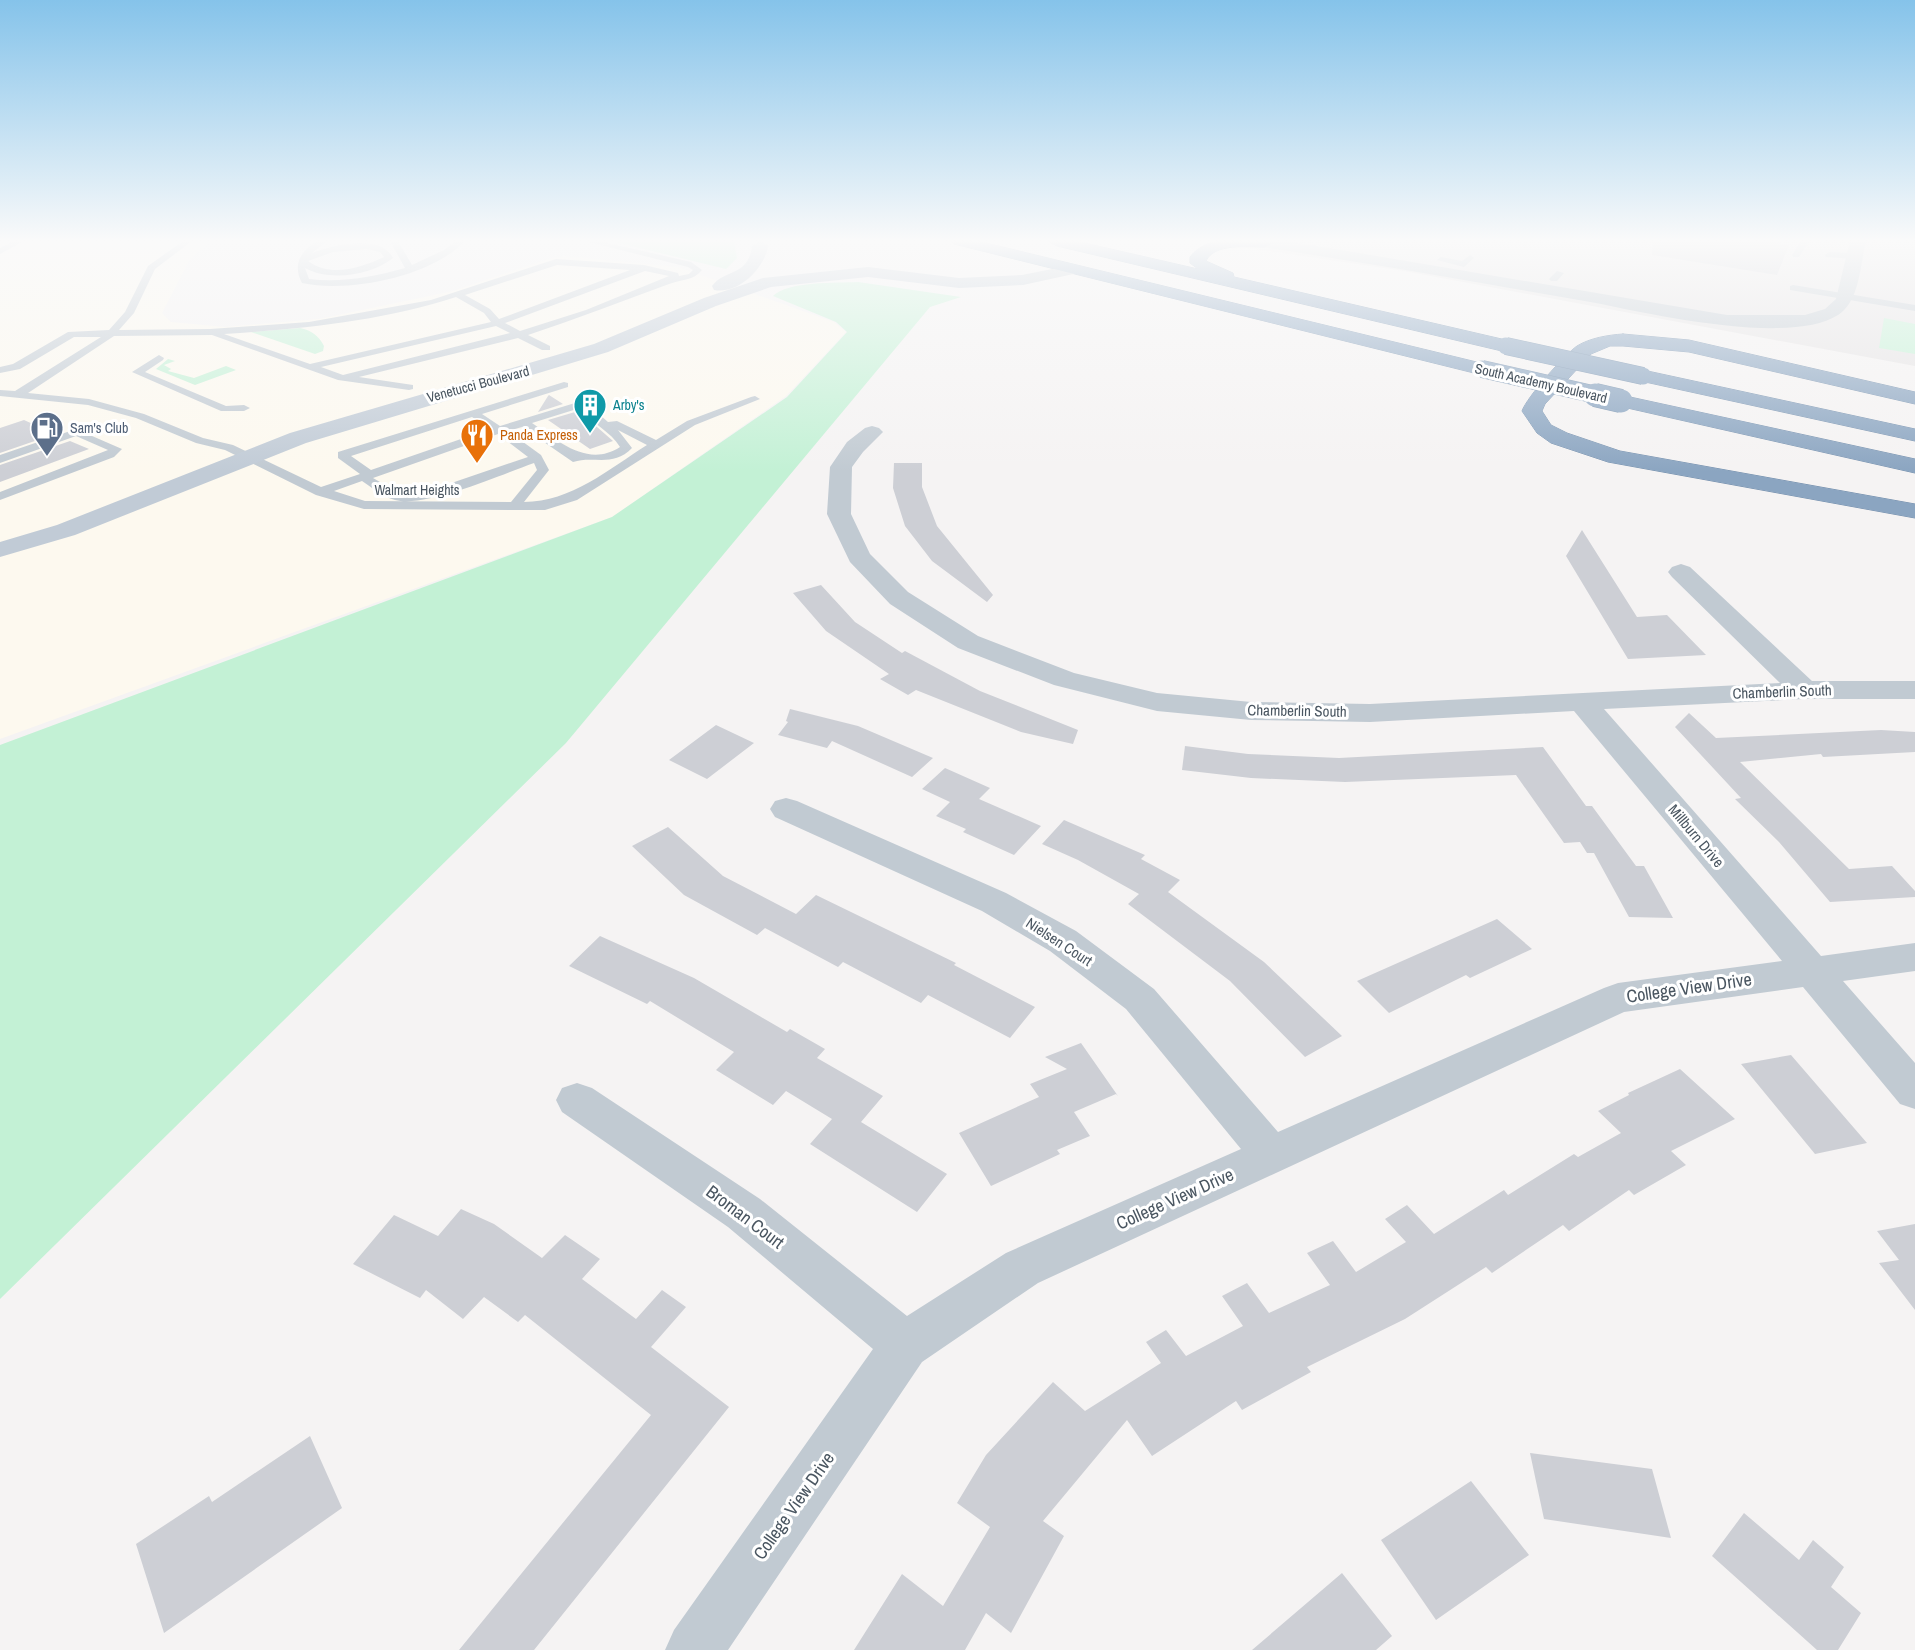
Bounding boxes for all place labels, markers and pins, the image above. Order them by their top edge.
building icon: Arby's [572,387,608,434]
place label: Arby's [612,396,645,414]
fuel station icon: Sam's Club [29,410,65,457]
restaurant icon: Panda Express [459,417,495,464]
place label: Sam's Club [70,419,128,437]
place label: Panda Express [500,426,578,444]

